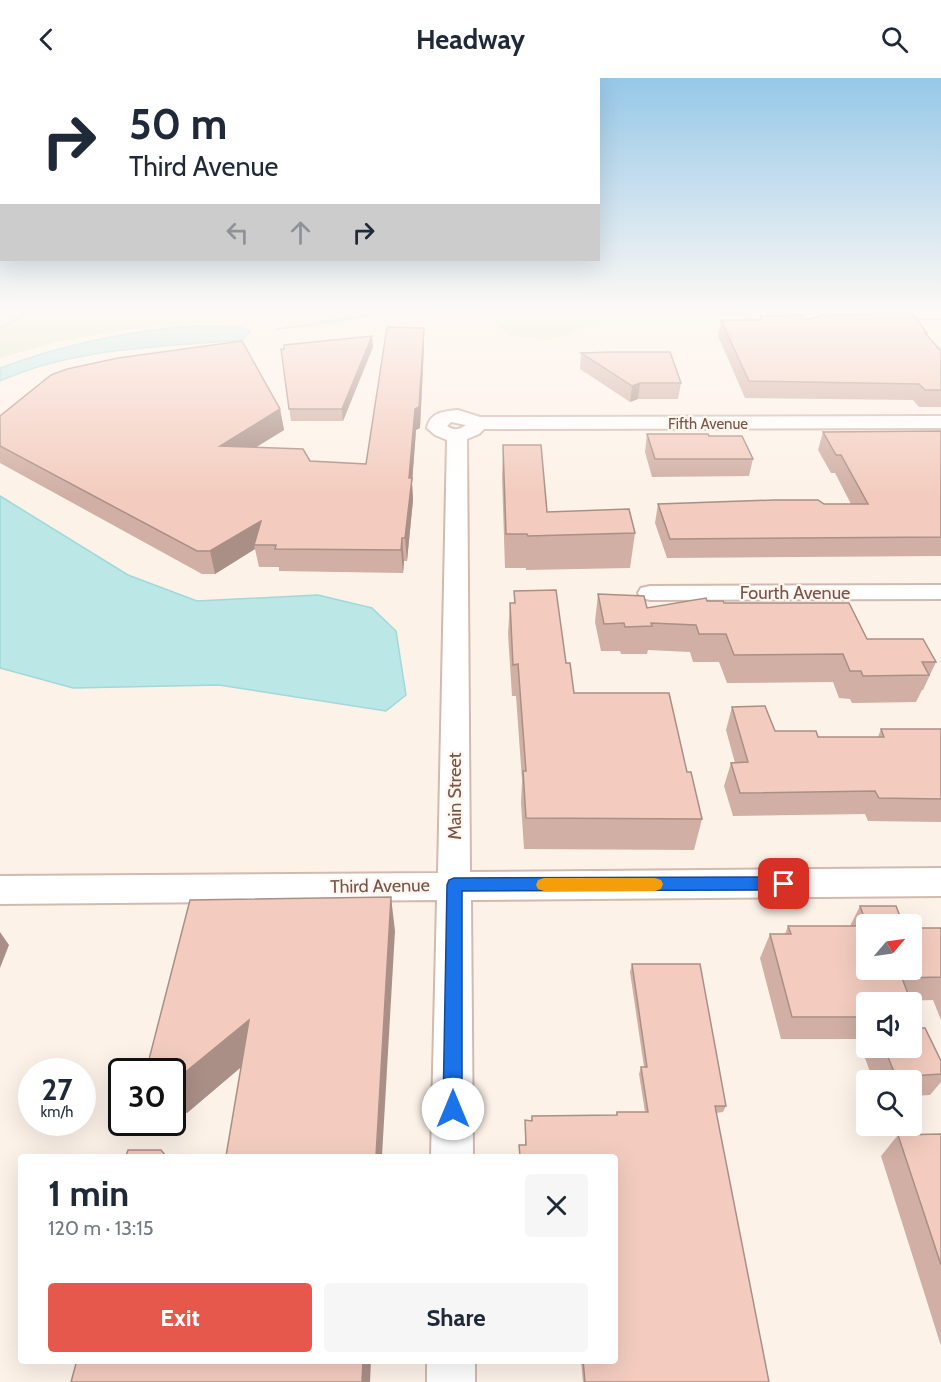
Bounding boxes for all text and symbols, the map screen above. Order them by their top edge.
icon: back [30,23,63,56]
text: Headway [416,23,525,56]
icon: search [878,23,911,56]
text: 50 m [129,98,227,150]
icon: right [30,102,108,180]
text: Third Avenue [129,150,278,183]
icon: left [221,216,254,249]
icon: ahead [284,216,317,249]
icon: right [347,216,380,249]
street label: Fifth Avenue [668,415,748,433]
street label: Fourth Avenue [740,582,850,604]
street label: Main Street [444,752,466,840]
pin [758,858,809,909]
icon: arrive [767,867,800,900]
street label: Third Avenue [330,874,430,898]
north arrow [856,914,922,980]
map controls [856,914,922,1136]
button: sound [856,992,922,1058]
speed limit sign: 30 [108,1058,186,1136]
button: search [856,1070,922,1136]
text: 27 [41,1071,73,1108]
position arrow [421,1077,485,1141]
text: km/h [41,1103,73,1121]
text: 1 min [48,1171,129,1215]
button: close [525,1174,588,1237]
text: 120 m · 13:15 [48,1216,154,1240]
button: Exit [48,1283,312,1352]
button: Share [324,1283,588,1352]

